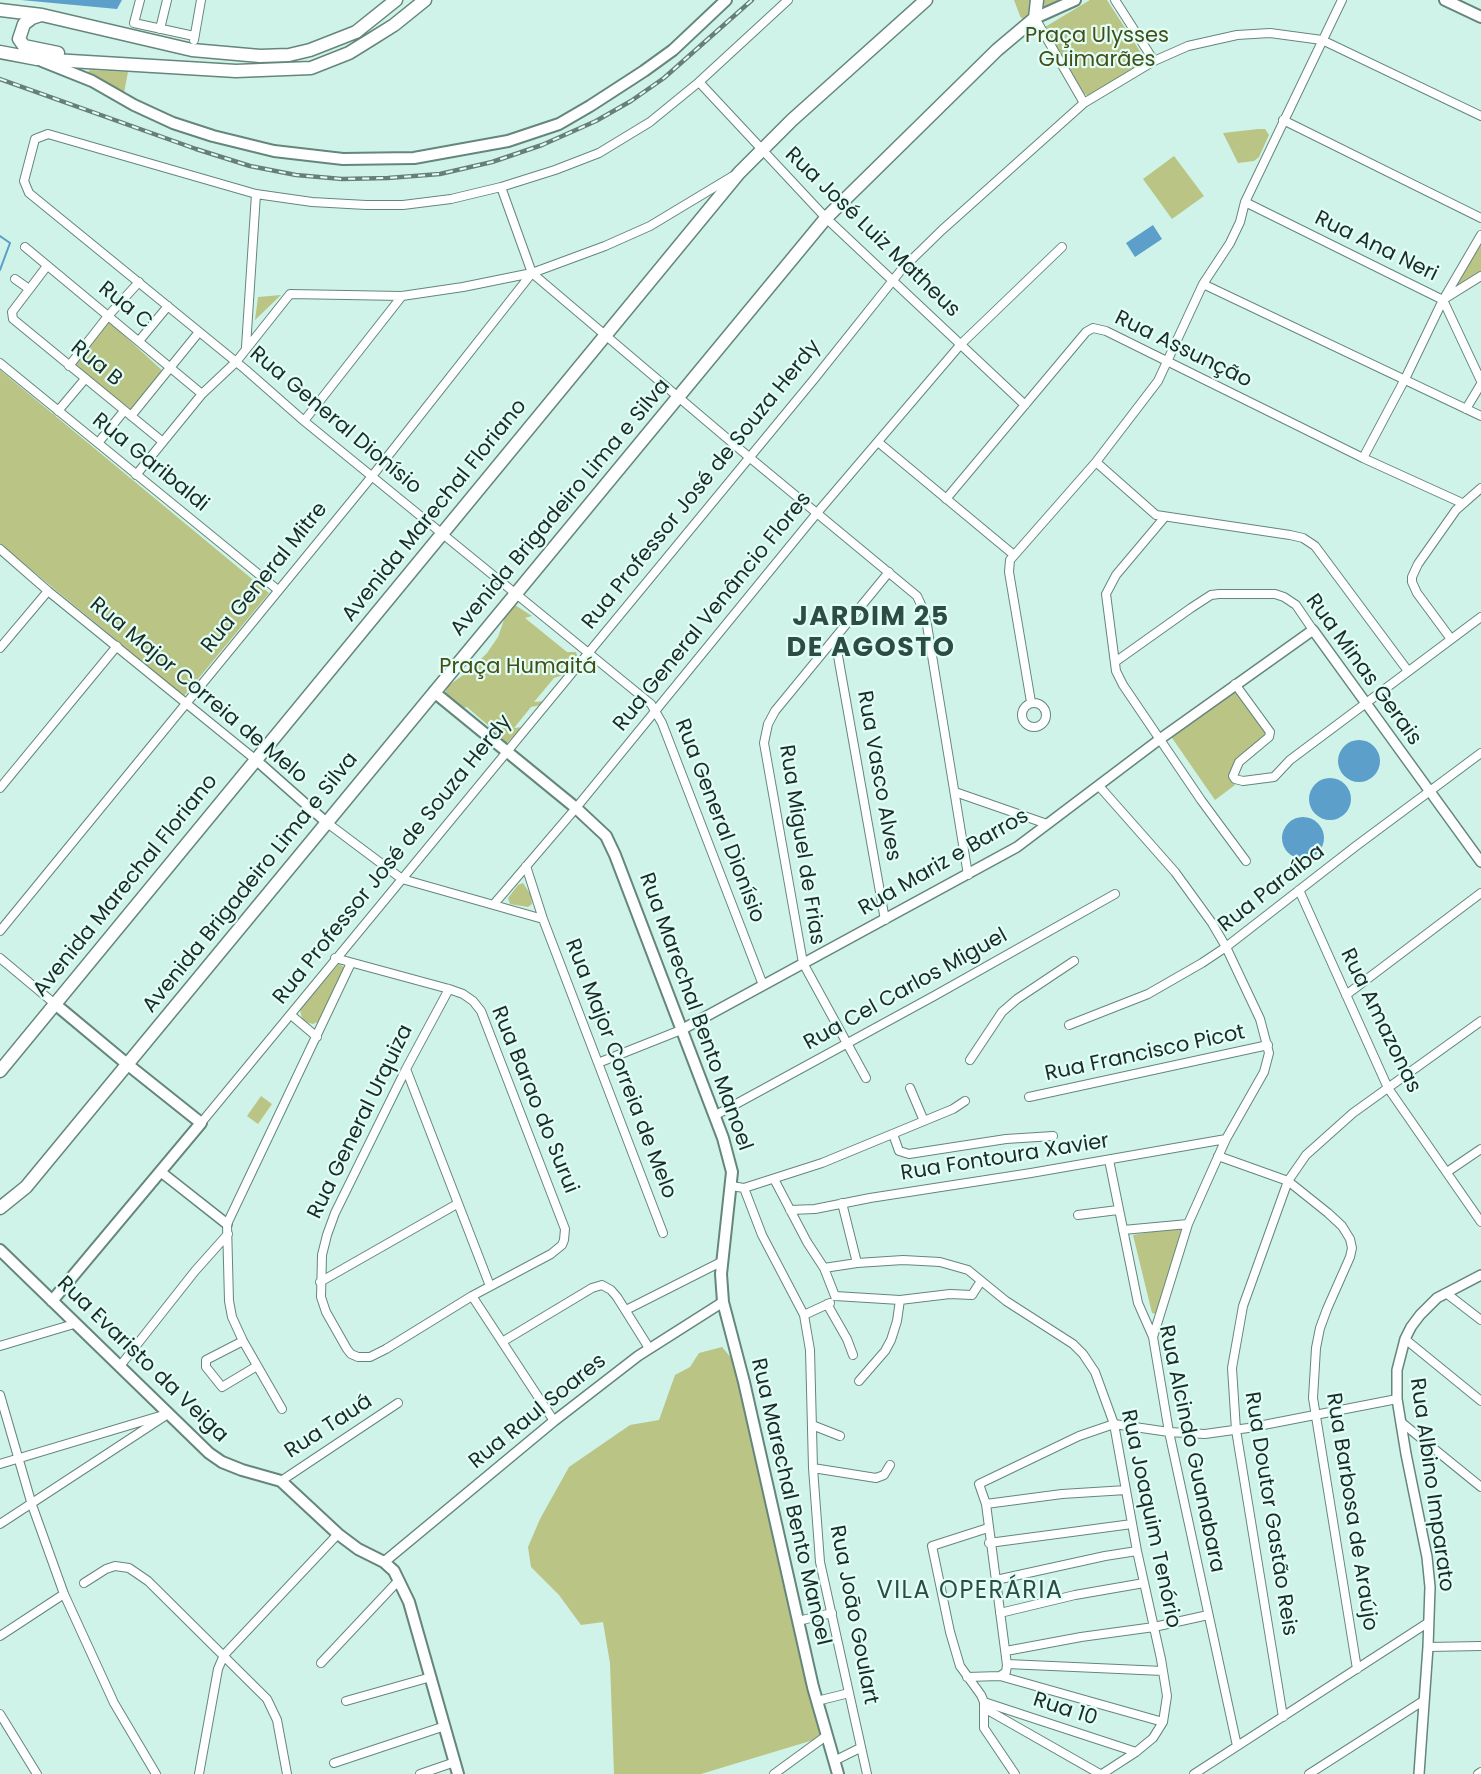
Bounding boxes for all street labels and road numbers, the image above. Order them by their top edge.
street label: Rua José Luiz Matheus [779,143,965,323]
street label: Rua Ana Neri [1310,206,1442,288]
street label: Rua C [93,277,157,335]
street label: Rua Assunção [1110,306,1256,394]
street label: Rua Professor José de Souza Herdy [577,335,827,635]
street label: Rua B [65,336,127,392]
street label: Rua General Dionísio [244,342,426,500]
street label: Avenida Brigadeiro Lima e Silva [446,374,676,642]
street label: Avenida Marechal Floriano [337,395,533,627]
street label: Rua Garibaldi [87,408,213,518]
street label: Rua General Venâncio Flores [609,487,817,737]
street label: Rua General Mitre [197,498,333,658]
street label: Rua Minas Gerais [1300,589,1426,751]
street label: Rua Major Correia de Melo [84,593,312,789]
street label: Rua Vasco Alves [851,689,905,863]
street label: Rua Professor José de Souza Herdy [268,710,518,1010]
street label: Rua General Dionísio [668,716,770,926]
street label: Rua Miguel de Frias [773,743,829,947]
street label: Avenida Brigadeiro Lima e Silva [138,748,364,1018]
street label: Avenida Marechal Floriano [28,770,224,1002]
street label: Rua Mariz e Barros [854,804,1034,922]
street label: Rua Paraíba [1214,840,1330,938]
street label: Rua Marechal Bento Manoel [633,870,757,1154]
street label: Rua Cel Carlos Miguel [800,924,1012,1056]
street label: Rua Major Correia de Melo [559,936,681,1202]
street label: Rua Amazonas [1334,945,1426,1097]
street label: Rua Barao do Surui [485,1003,583,1197]
street label: Rua Francisco Picot [1043,1020,1247,1088]
street label: Rua General Urquiza [303,1021,419,1223]
street label: Rua Fontoura Xavier [899,1129,1111,1187]
street label: Rua Evaristo da Veiga [51,1272,233,1448]
street label: Rua Alcindo Guanabara [1152,1323,1230,1575]
street label: Rua Raul Soares [464,1349,612,1475]
street label: Rua Marechal Bento Manoel [745,1356,835,1648]
street label: Rua Albino Imparato [1404,1377,1458,1593]
street label: Rua Tauá [281,1389,377,1465]
street label: Rua Doutor Gastão Reis [1238,1390,1302,1638]
street label: Rua Barbosa de Araújo [1320,1391,1382,1633]
street label: Rua Joaquim Tenório [1115,1408,1185,1630]
street label: Rua Joāo Goulart [823,1523,883,1707]
street label: Rua 10 [1030,1688,1100,1732]

